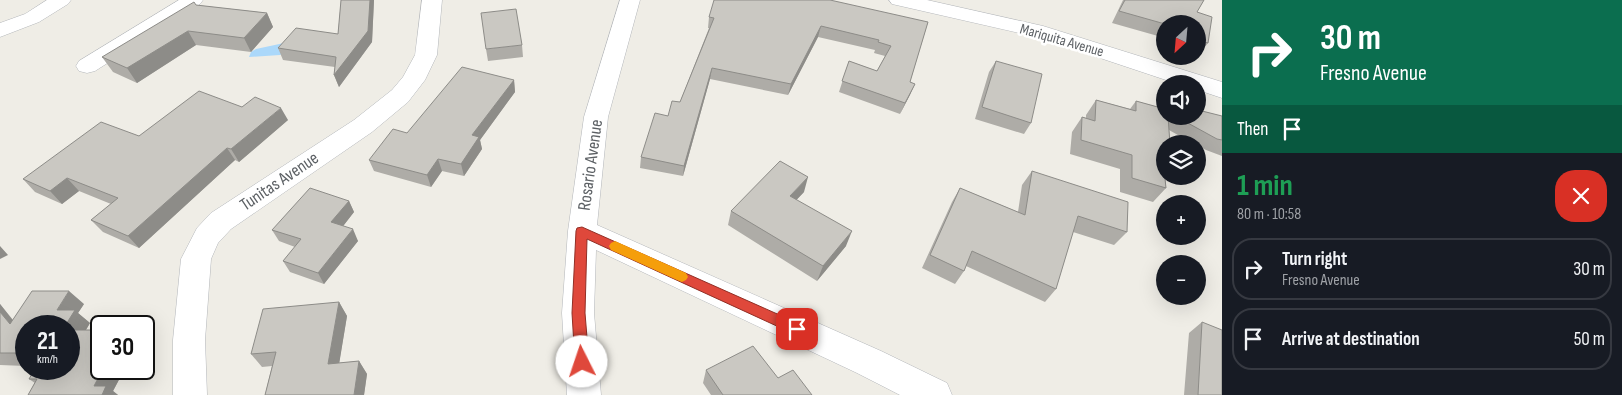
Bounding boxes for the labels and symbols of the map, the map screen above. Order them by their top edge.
north arrow [1156,15,1206,65]
street label: Mariquita Avenue [1018,19,1106,62]
street label: Rosario Avenue [574,118,607,212]
street label: Tunitas Avenue [236,147,323,215]
pin [776,308,818,350]
speed limit sign: 30 [90,315,155,380]
position arrow [555,335,607,387]

